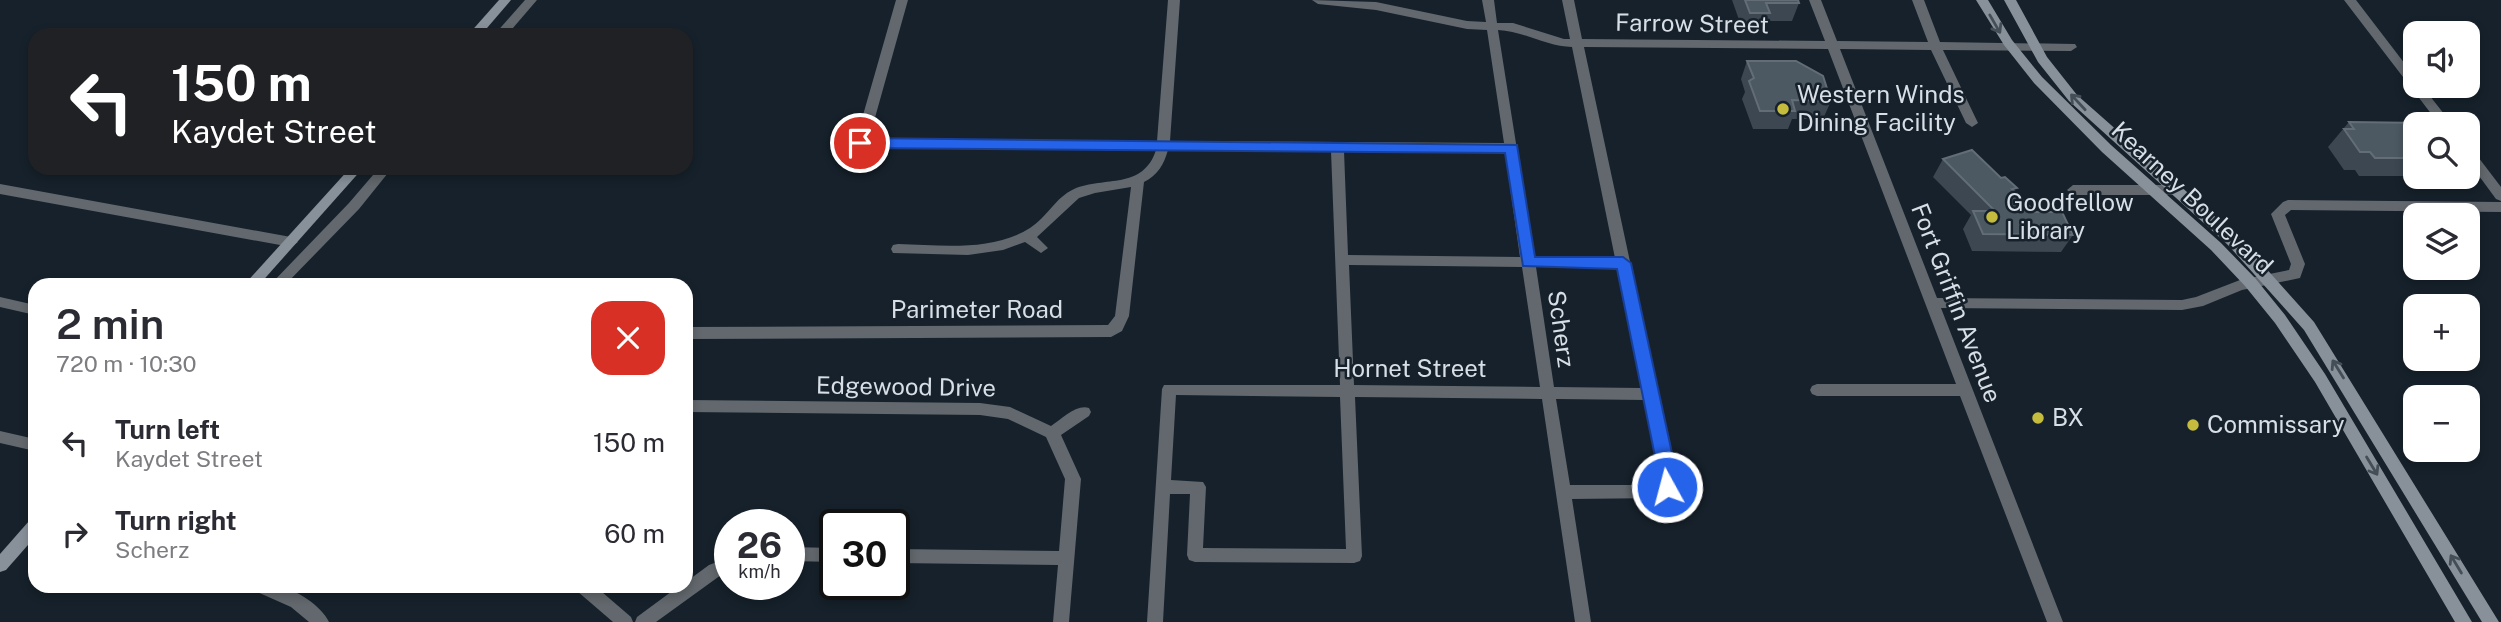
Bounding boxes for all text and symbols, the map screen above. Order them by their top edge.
street label: Farrow Street [1615,8,1769,38]
one-way arrow [1989,13,2002,34]
map controls [2403,21,2480,462]
button: sound [2403,21,2480,98]
text: 150 m [171,54,312,112]
icon: left [56,56,147,147]
place label: Western Winds Dining Facility [1797,80,1965,136]
one-way arrow [2069,94,2086,111]
marker: Western Winds Dining Facility [1775,101,1791,117]
button: search [2403,112,2480,189]
text: Kaydet Street [171,113,377,150]
pin [830,113,890,173]
street label: Kearney Boulevard [2106,115,2279,279]
icon: arrive [841,124,879,162]
place label: Goodfellow Library [2006,188,2134,244]
street label: Fort Griffin Avenue [1906,199,2008,406]
button: layers [2403,203,2480,280]
marker: Goodfellow Library [1984,209,2000,225]
street label: Scherz [1543,289,1581,369]
button: + [2403,294,2480,371]
street label: Parimeter Road [891,295,1063,323]
text: 2 min [56,299,164,348]
button: close [591,301,665,375]
text: 720 m · 10:30 [56,350,197,377]
street label: Hornet Street [1333,354,1487,382]
one-way arrow [2330,360,2345,379]
street label: Edgewood Drive [816,370,996,402]
button: − [2403,385,2480,462]
place label: BX [2052,403,2084,431]
marker: BX [2030,410,2046,426]
place label: Commissary [2207,410,2345,438]
text: Turn left [115,414,220,445]
marker: Commissary [2185,417,2201,433]
icon: left [56,424,94,462]
text: 150 m [593,427,665,458]
text: Kaydet Street [115,445,263,472]
position arrow [1630,450,1704,524]
one-way arrow [2365,456,2379,476]
text: Turn right [115,505,237,536]
speed limit sign: 30 [819,509,910,600]
icon: right [56,515,94,553]
text: 60 m [604,518,665,549]
text: 26 [737,525,782,566]
text: Scherz [115,536,189,563]
one-way arrow [2448,554,2462,574]
text: km/h [738,561,781,582]

